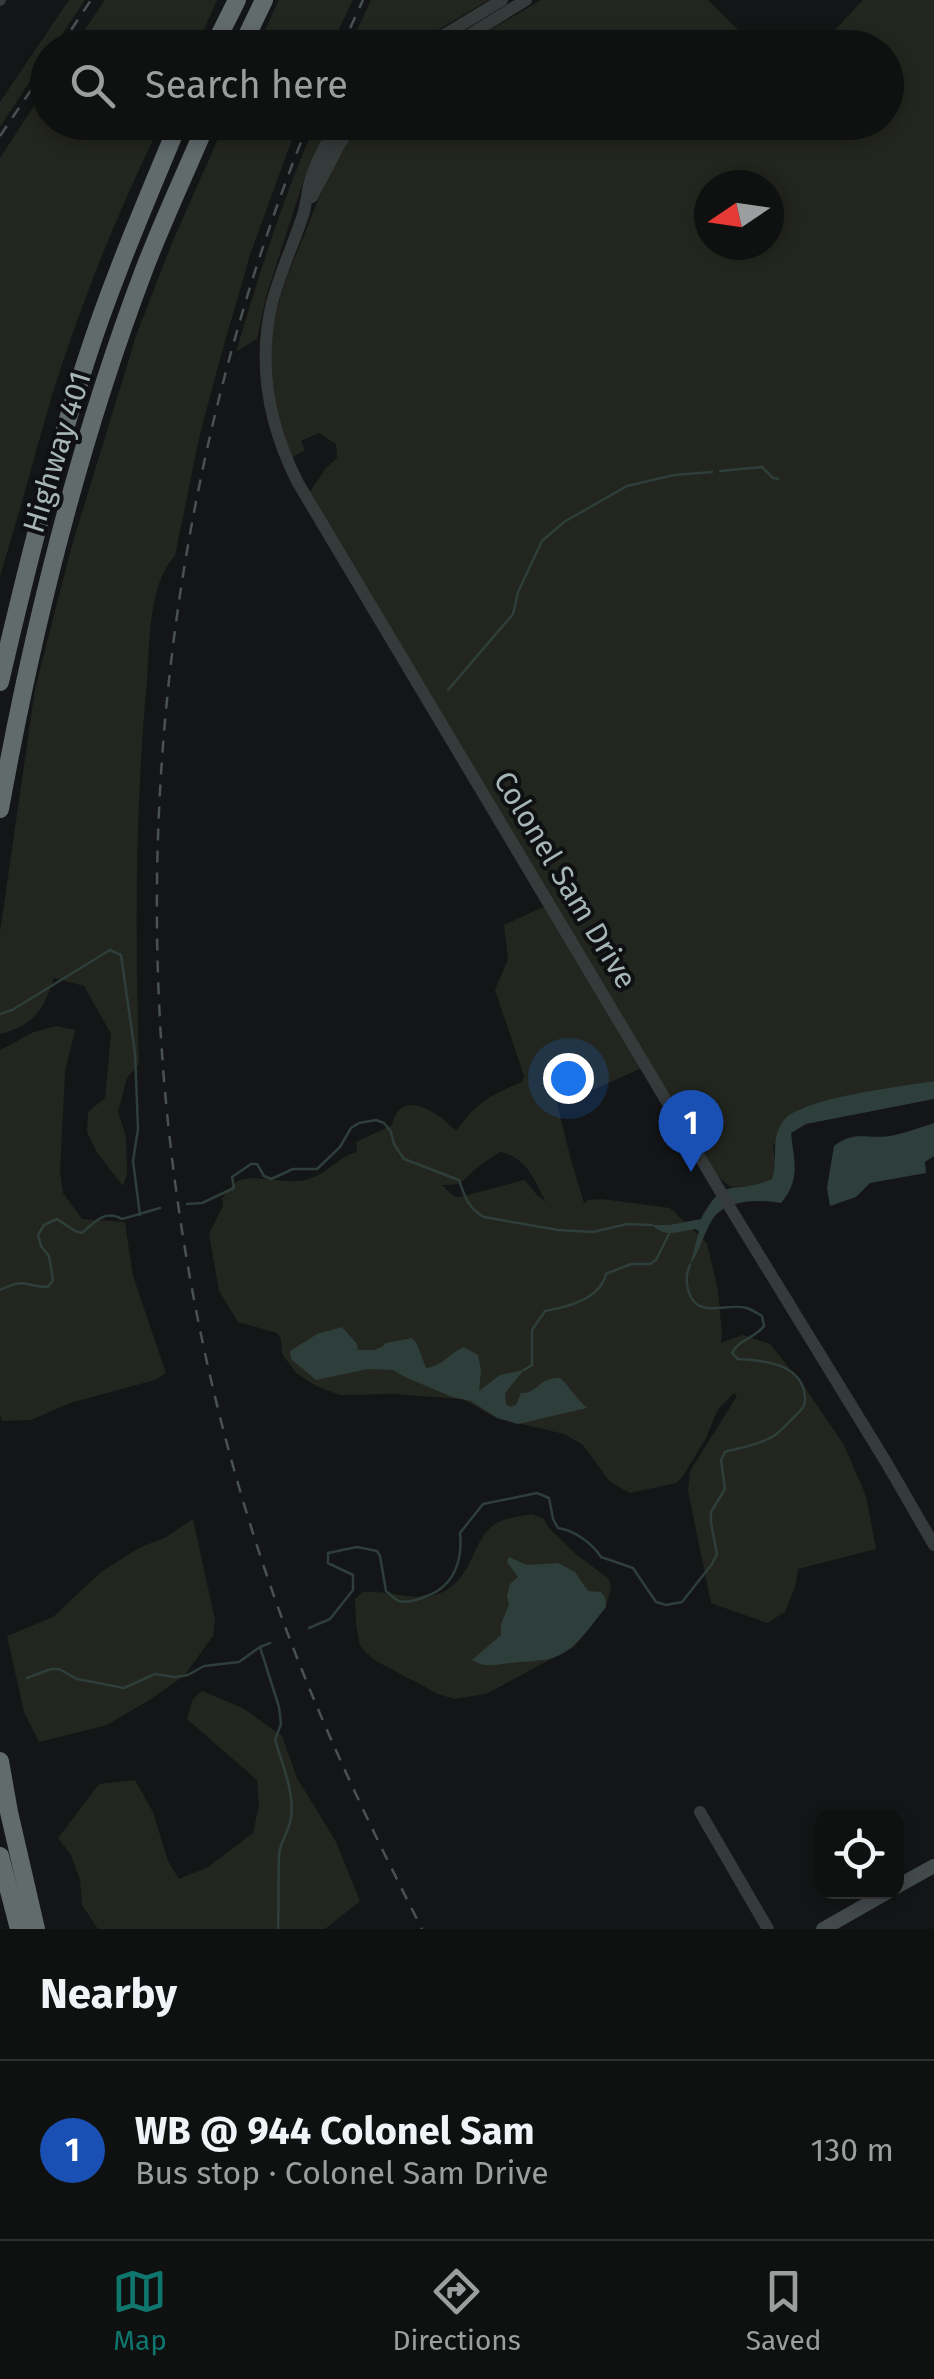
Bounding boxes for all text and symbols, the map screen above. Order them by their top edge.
search box [30,30,904,140]
icon: search [65,58,120,113]
text: Search here [145,62,348,108]
north arrow [694,170,784,260]
street label: Highway 401 [15,367,99,537]
street label: Colonel Sam Drive [486,765,644,995]
your location [543,1053,594,1104]
pin: 1 [658,1090,724,1172]
map controls [814,1809,904,1899]
button: locate [814,1809,904,1899]
text: Nearby [40,1969,177,2019]
text: WB @ 944 Colonel Sam [135,2108,535,2154]
text: 1 [65,2131,80,2169]
text: 130 m [810,2131,894,2169]
text: Bus stop · Colonel Sam Drive [135,2154,549,2192]
tab: Map [112,2264,167,2357]
tab: Directions [392,2264,521,2357]
tab: Saved [746,2264,822,2357]

